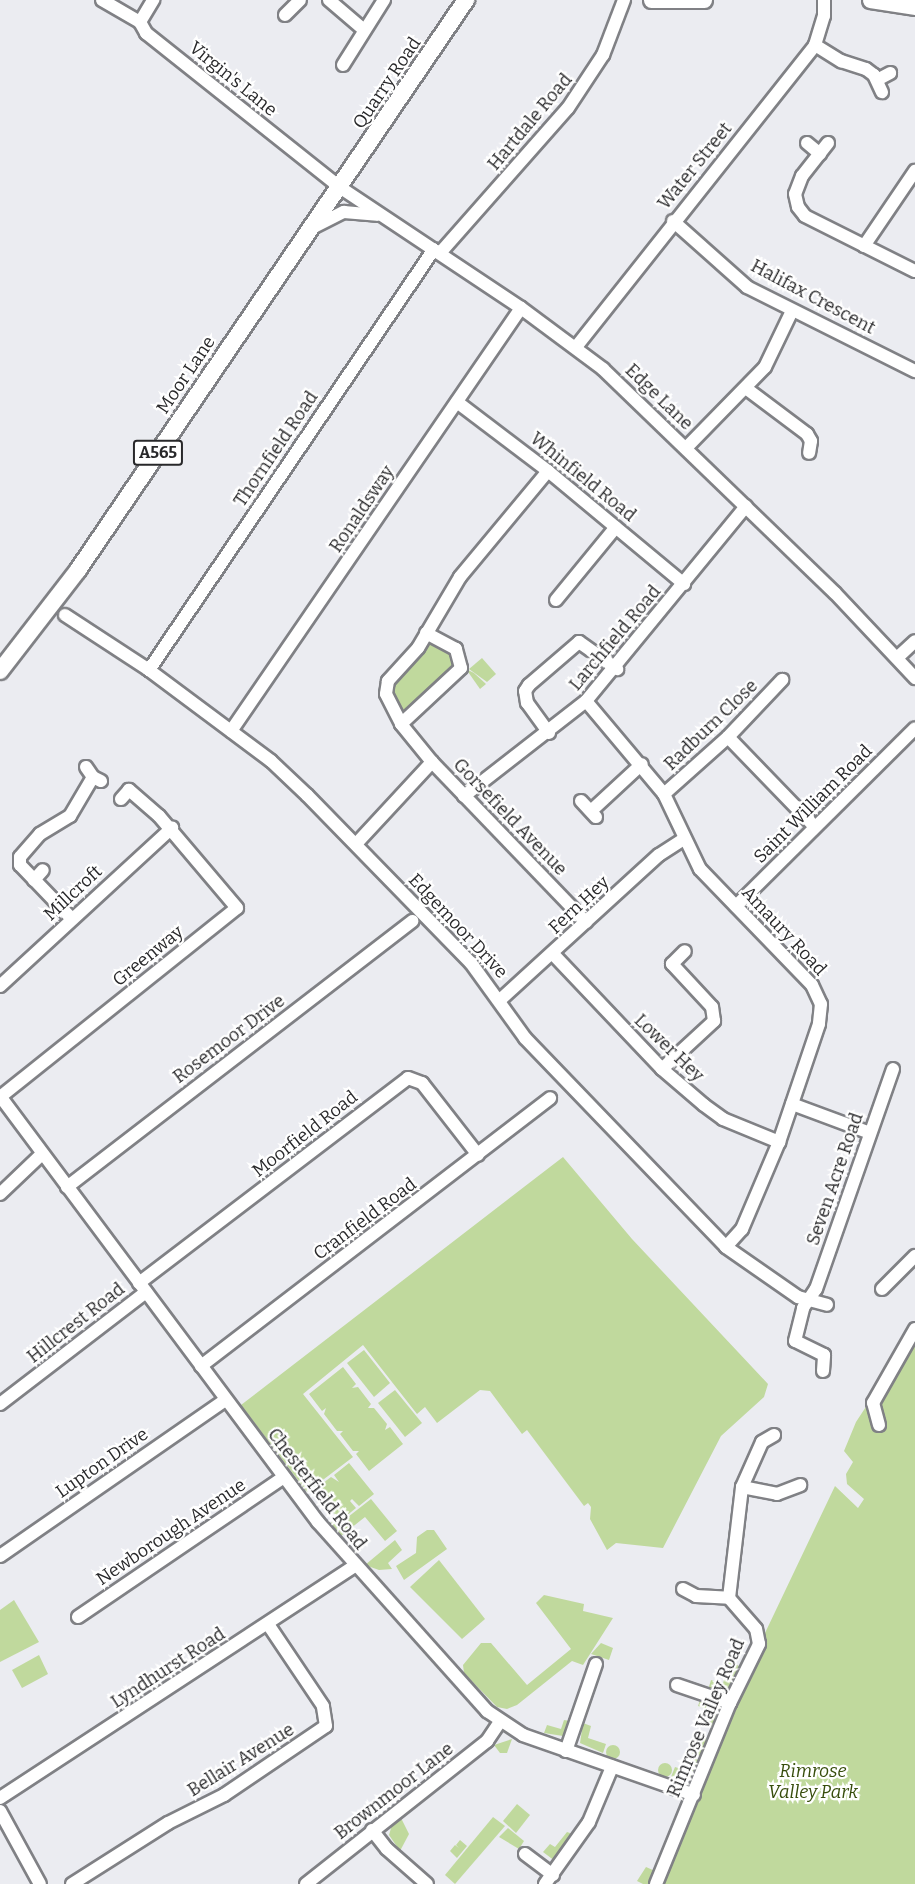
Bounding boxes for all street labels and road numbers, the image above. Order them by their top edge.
street label: Quarry Road [348,33,426,133]
street label: Virgin's Lane [185,37,281,121]
street label: Hartdale Road [483,69,577,175]
street label: Water Street [653,118,737,214]
street label: Halifax Crescent [747,255,879,339]
street label: Moor Lane [152,332,220,418]
street label: Edge Lane [621,359,697,435]
street label: Thornfield Road [229,387,323,511]
street label: Whinfield Road [526,428,640,526]
road number: A565 [132,440,184,466]
street label: Ronaldsway [325,461,399,557]
street label: Larchfield Road [565,581,665,695]
street label: Radburn Close [660,675,762,775]
street label: Saint William Road [749,740,877,868]
street label: Gorsefield Avenue [449,754,571,880]
street label: Millcroft [39,861,107,925]
street label: Edgemoor Drive [404,869,512,983]
street label: Fern Hey [544,872,614,938]
street label: Amaury Road [737,882,831,980]
street label: Greenway [108,921,188,991]
street label: Rosemoor Drive [169,990,289,1088]
street label: Lower Hey [630,1010,708,1086]
street label: Moorfield Road [248,1086,362,1182]
street label: Seven Acre Road [802,1110,868,1248]
street label: Cranfield Road [309,1173,421,1265]
street label: Hillcrest Road [23,1278,129,1368]
street label: Lupton Drive [52,1423,152,1503]
street label: Chesterfield Road [263,1424,371,1554]
street label: Newborough Avenue [92,1474,250,1590]
street label: Lyndhurst Road [107,1623,229,1713]
street label: Rimrose Valley Road [663,1635,749,1801]
street label: Bellair Avenue [184,1719,298,1801]
street label: Brownmoor Lane [330,1738,458,1844]

